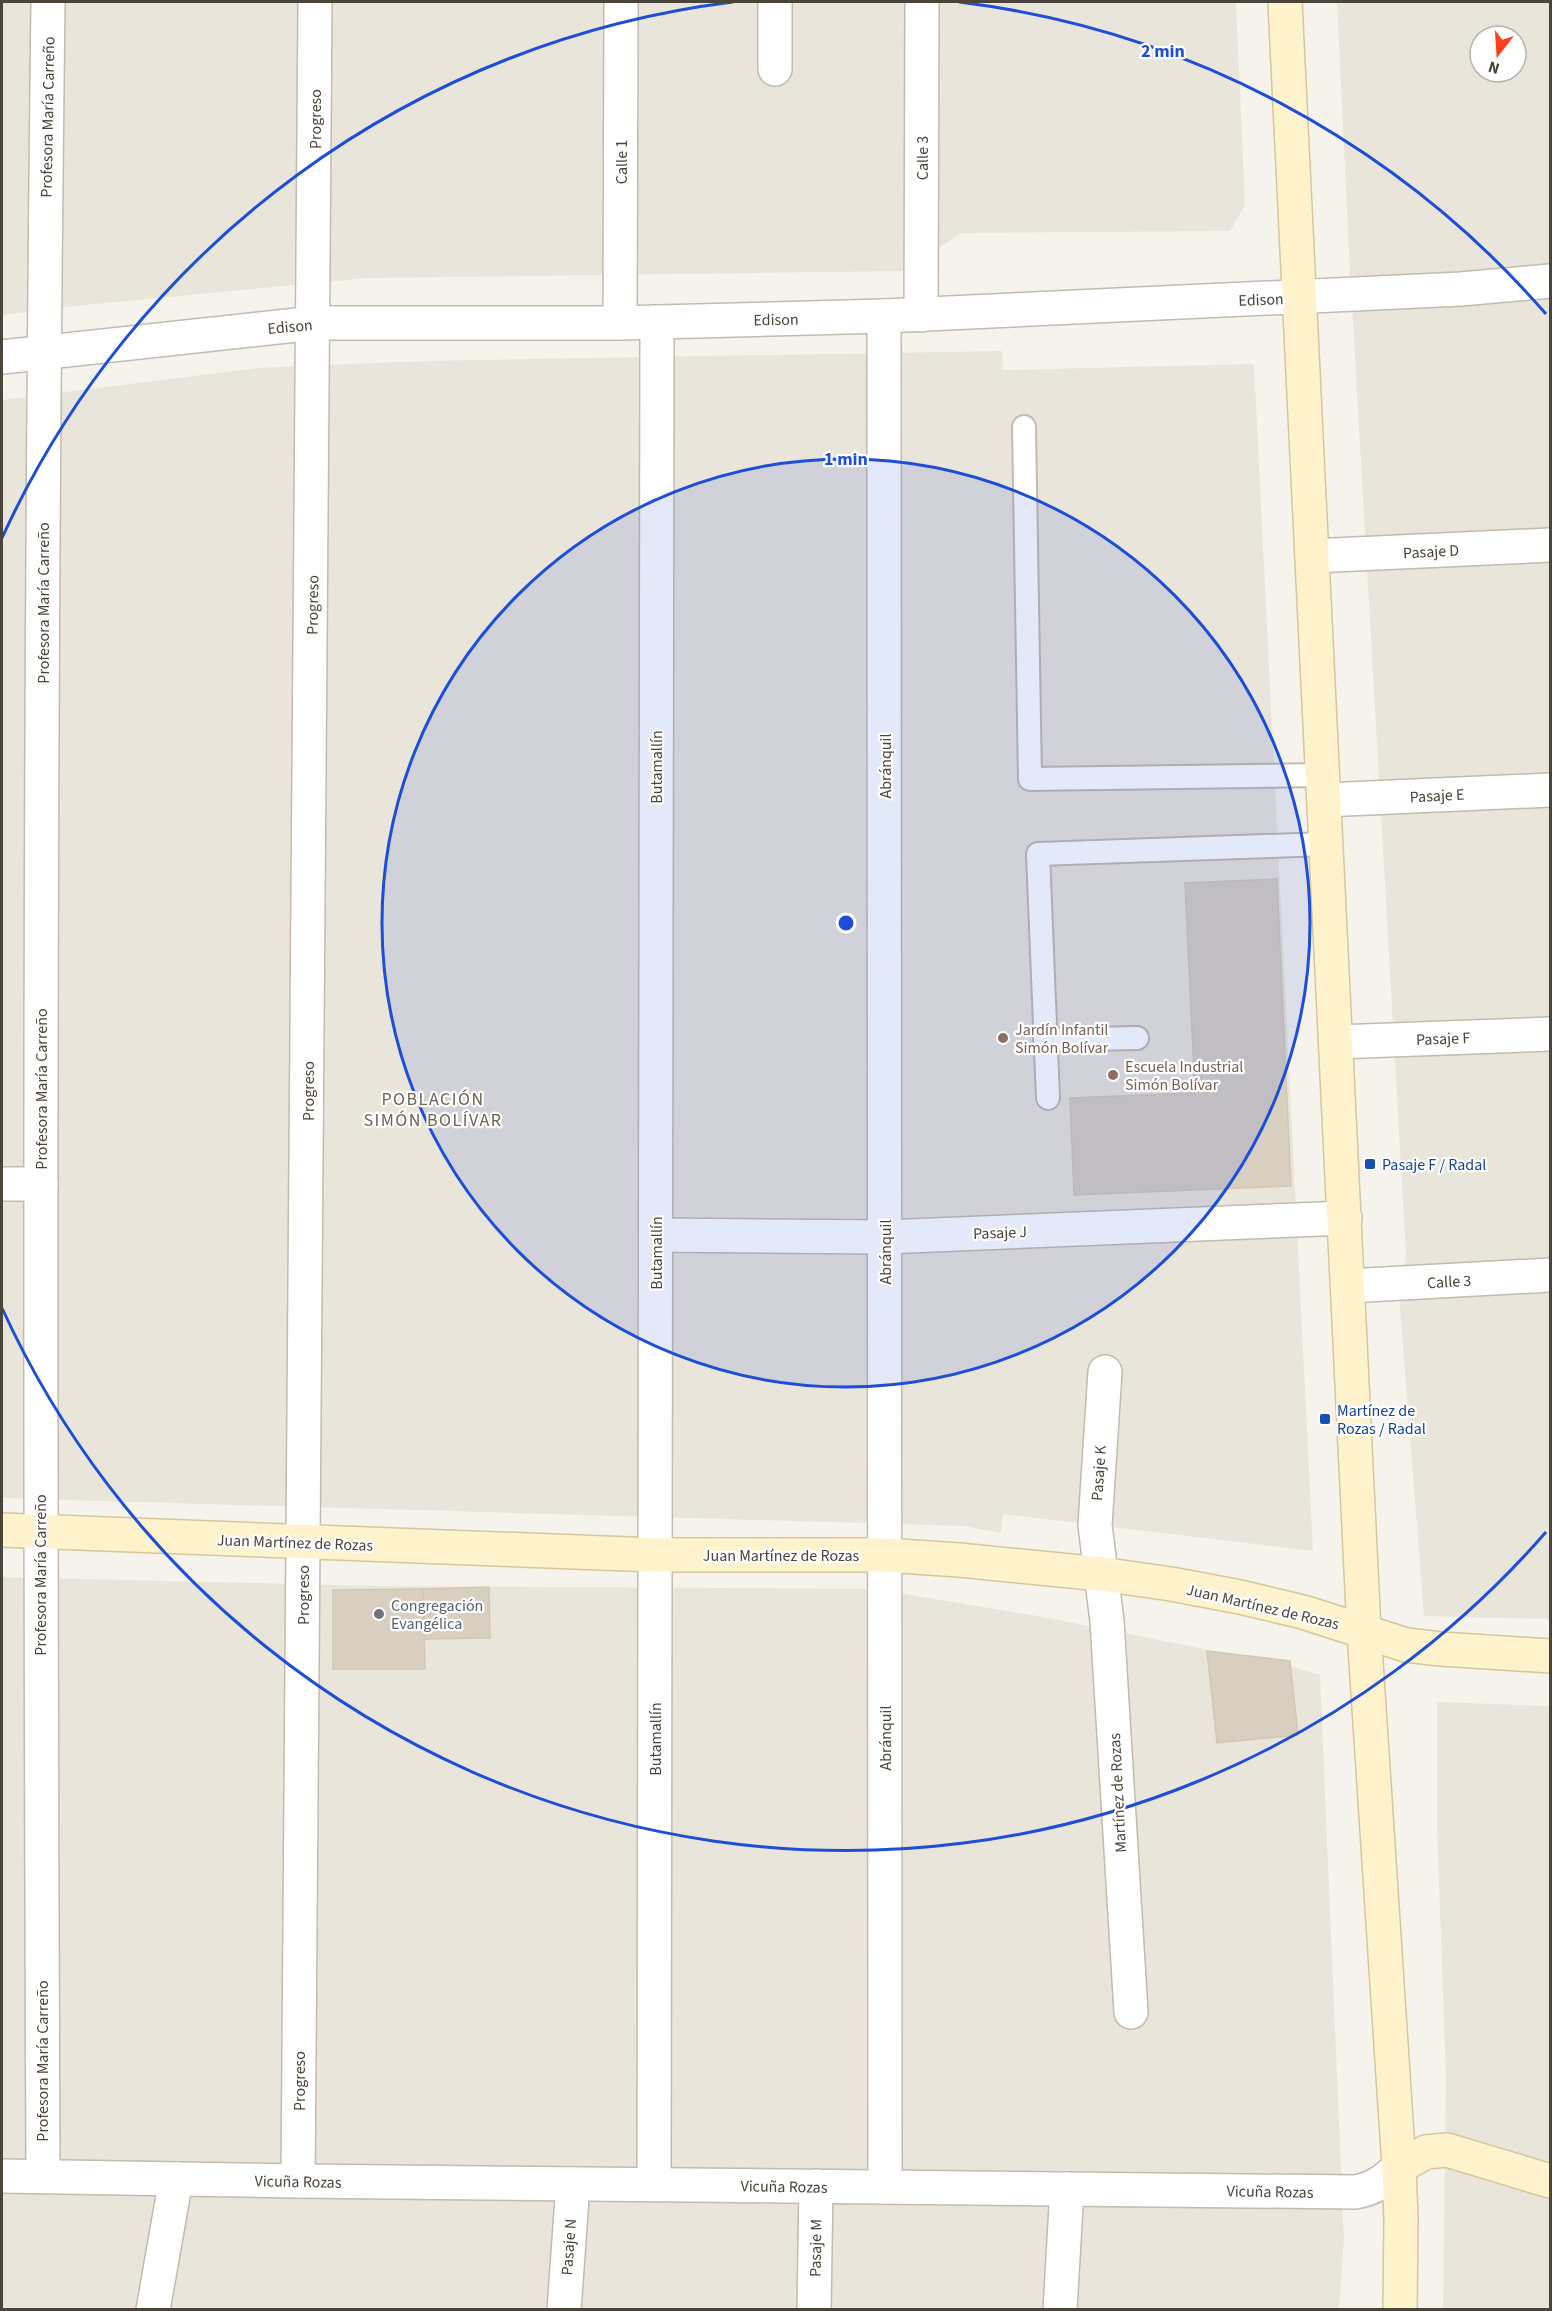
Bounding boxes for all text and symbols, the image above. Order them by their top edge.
north arrow [1468,24,1528,84]
street label: Profesora María Carreño [36,36,60,198]
text: 2 min [1141,39,1185,64]
text: N [1486,55,1502,79]
street label: Progreso [305,89,327,149]
street label: Calle 3 [912,136,934,180]
street label: Calle 1 [611,140,633,184]
street label: Edison [1238,288,1284,312]
street label: Edison [753,309,799,331]
street label: Edison [267,314,314,340]
text: 1 min [824,447,868,472]
street label: Profesora María Carreño [33,522,55,684]
street label: Pasaje D [1402,540,1460,564]
street label: Progreso [301,575,325,635]
street label: Butamallín [646,730,668,804]
street label: Abránquil [875,733,897,799]
street label: Pasaje E [1409,784,1465,808]
centre of rings [836,913,856,933]
street label: Profesora María Carreño [31,1008,53,1170]
place label: Jardín Infantil Simón Bolívar [1015,1019,1109,1059]
street label: Pasaje F [1416,1027,1471,1051]
marker: Jardín Infantil Simón Bolívar [996,1031,1010,1045]
place label: Escuela Industrial Simón Bolívar [1125,1056,1243,1096]
street label: Progreso [298,1061,320,1121]
marker: Escuela Industrial Simón Bolívar [1106,1068,1120,1082]
district label: POBLACIÓN SIMÓN BOLÍVAR [363,1087,503,1133]
place label: Pasaje F / Radal [1382,1154,1486,1176]
marker: Pasaje F / Radal [1363,1157,1377,1171]
street label: Butamallín [646,1216,668,1290]
street label: Abránquil [875,1219,897,1285]
street label: Pasaje J [973,1221,1027,1245]
street label: Calle 3 [1426,1270,1472,1294]
place label: Martínez de Rozas / Radal [1337,1400,1426,1440]
marker: Martínez de Rozas / Radal [1318,1412,1332,1426]
street label: Pasaje K [1086,1444,1112,1502]
street label: Profesora María Carreño [30,1494,52,1656]
street label: Juan Martínez de Rozas [216,1529,374,1557]
street label: Juan Martínez de Rozas [703,1545,859,1567]
street label: Progreso [293,1565,315,1625]
street label: Juan Martínez de Rozas [1184,1579,1342,1635]
place label: Congregación Evangélica [391,1595,483,1635]
marker: Congregación Evangélica [372,1607,386,1621]
street label: Butamallín [645,1702,667,1776]
street label: Abránquil [875,1705,897,1771]
street label: Martínez de Rozas [1104,1732,1132,1853]
street label: Profesora María Carreño [32,1980,54,2142]
street label: Progreso [289,2051,311,2111]
street label: Vicuña Rozas [254,2170,342,2194]
street label: Vicuña Rozas [740,2175,828,2199]
street label: Vicuña Rozas [1226,2180,1314,2204]
street label: Pasaje N [556,2218,582,2276]
street label: Pasaje M [804,2219,828,2277]

